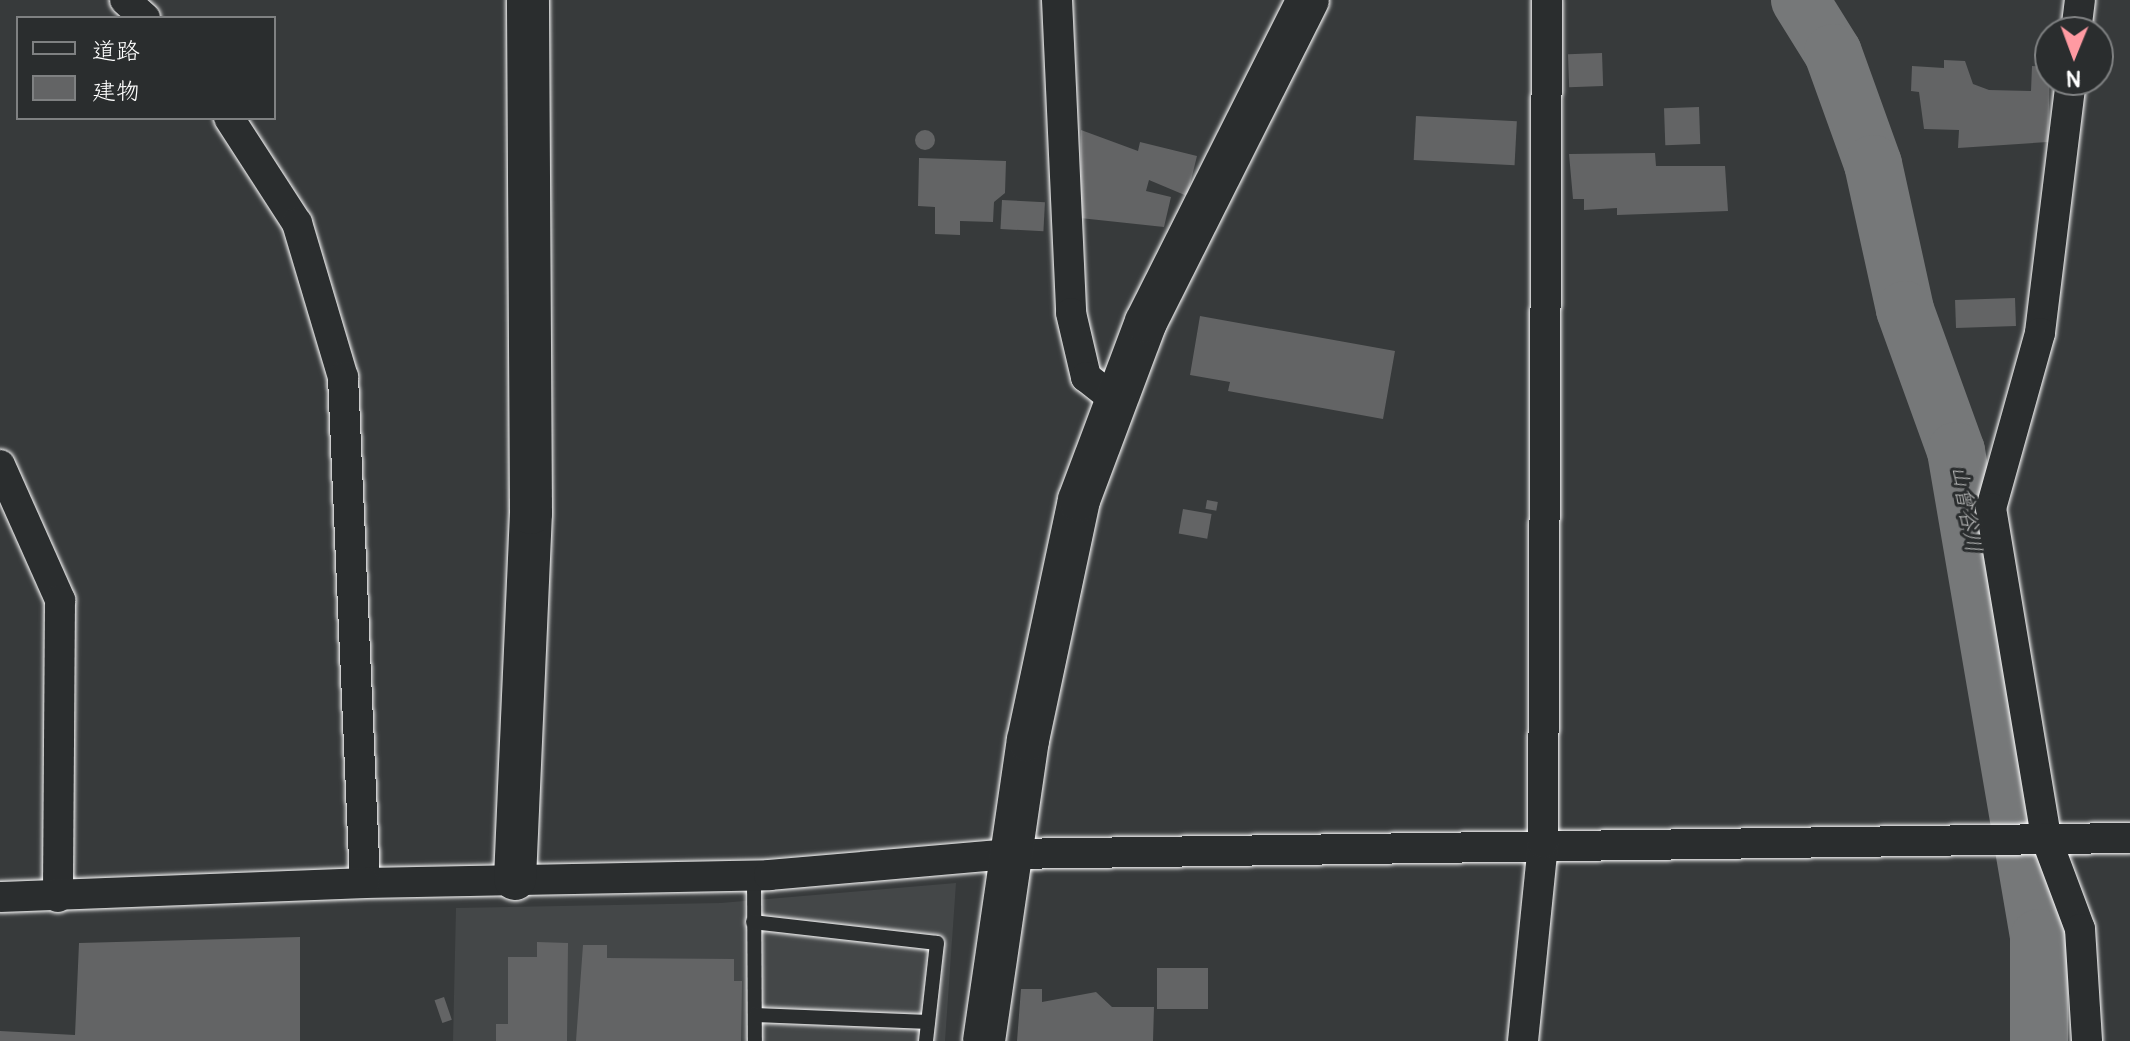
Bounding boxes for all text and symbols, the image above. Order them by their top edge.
legend [16,16,276,120]
north arrow [2034,16,2114,96]
text: 道路 [92,37,140,66]
text: N [2066,64,2081,92]
text: 建物 [92,77,140,106]
water label: 山曾谷川 [1945,463,1987,555]

